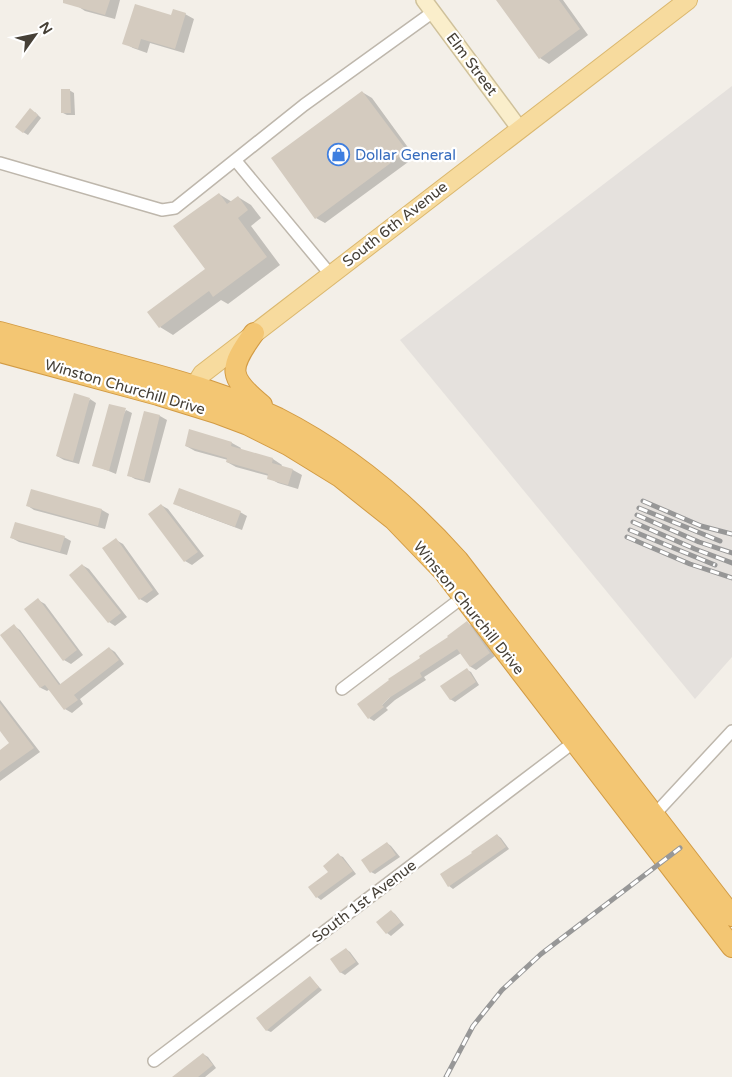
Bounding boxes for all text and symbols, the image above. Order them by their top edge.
north arrow [10,10,60,60]
text: N [35,19,56,38]
street label: Elm Street [443,29,502,99]
shop icon: Dollar General [327,143,351,167]
place label: Dollar General [355,146,456,164]
street label: South 6th Avenue [339,177,451,271]
street label: Winston Churchill Drive [43,355,207,419]
street label: Winston Churchill Drive [410,538,528,678]
street label: South 1st Avenue [308,856,420,946]

